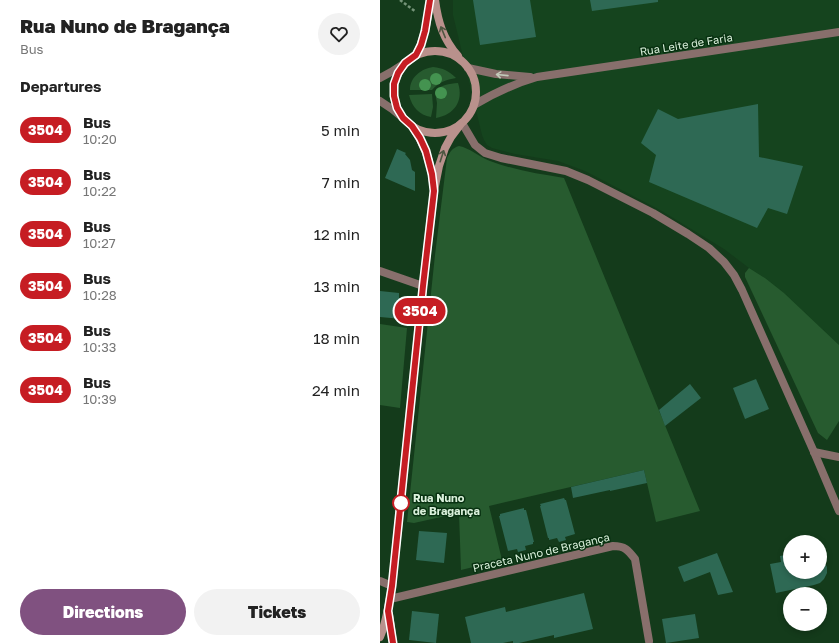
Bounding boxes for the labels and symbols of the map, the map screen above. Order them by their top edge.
one-way arrow [439,27,446,39]
street label: Rua Leite de Faria [639,30,733,58]
one-way arrow [496,71,509,79]
one-way arrow [439,150,446,163]
line badge: 3504 [392,298,448,324]
place label: Rua Nuno de Bragança [413,491,480,517]
marker: Rua Nuno de Bragança [392,494,410,512]
street label: Praceta Nuno de Bragança [471,530,611,574]

